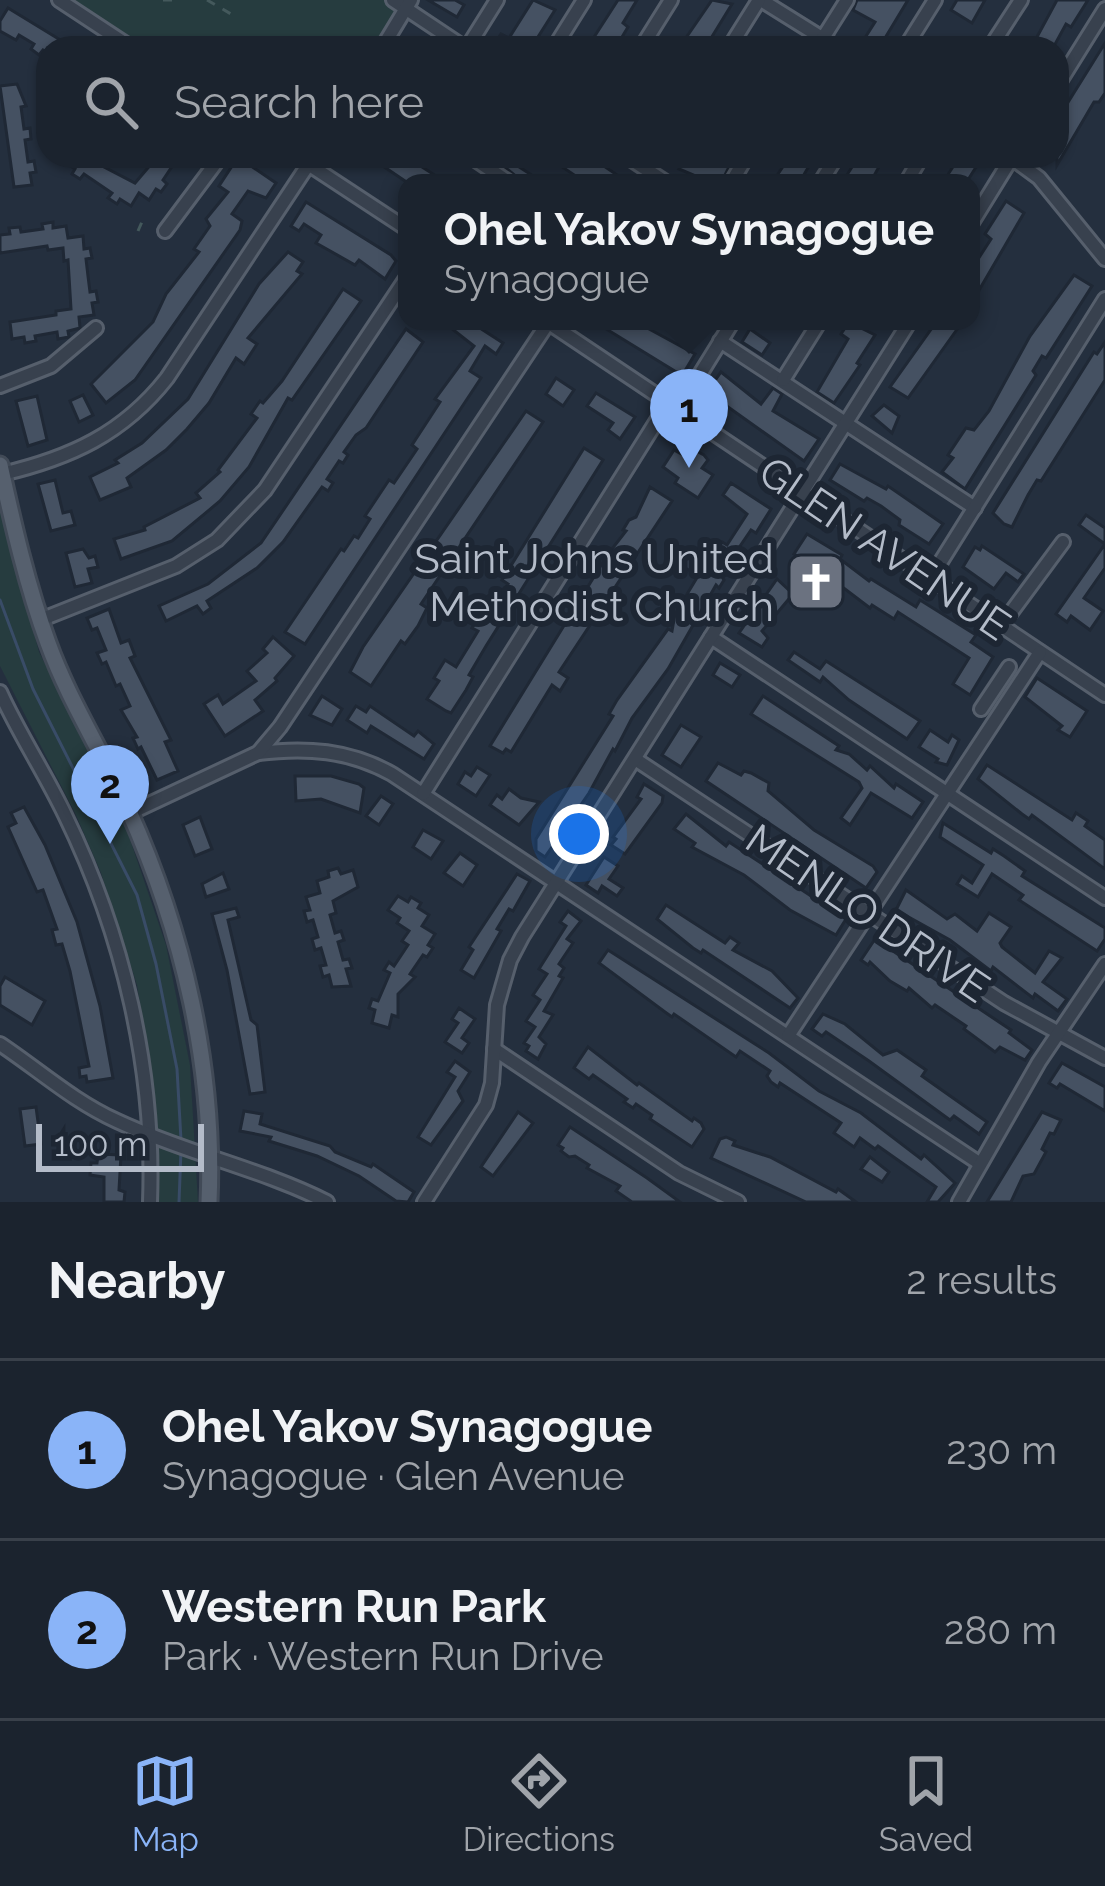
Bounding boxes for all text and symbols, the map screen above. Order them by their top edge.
search box [36,36,1069,168]
icon: search [78,69,144,135]
text: Search here [174,76,424,129]
popup [398,174,980,330]
text: Ohel Yakov Synagogue [444,203,934,256]
text: Synagogue [444,256,649,302]
pin: 1 [650,369,728,468]
street label: GLEN AVENUE [750,447,1019,650]
place label: Saint Johns United Methodist Church [414,534,774,631]
church icon: Saint Johns United Methodist Church [785,551,847,613]
pin: 2 [71,745,149,844]
your location [549,804,609,864]
street label: MENLO DRIVE [737,814,998,1013]
scale bar [36,1118,204,1171]
text: 100 m [54,1125,147,1164]
text: Nearby [48,1250,225,1310]
text: 2 results [906,1257,1057,1303]
text: Ohel Yakov Synagogue [162,1400,652,1453]
text: 1 [77,1427,97,1473]
text: 230 m [946,1427,1057,1473]
text: Synagogue · Glen Avenue [162,1453,625,1499]
text: Western Run Park [162,1580,546,1633]
text: 2 [76,1607,98,1653]
text: 280 m [944,1607,1057,1653]
text: Park · Western Run Drive [162,1633,604,1679]
tab: Map [132,1748,199,1859]
tab: Directions [463,1748,615,1859]
tab: Saved [879,1748,973,1859]

